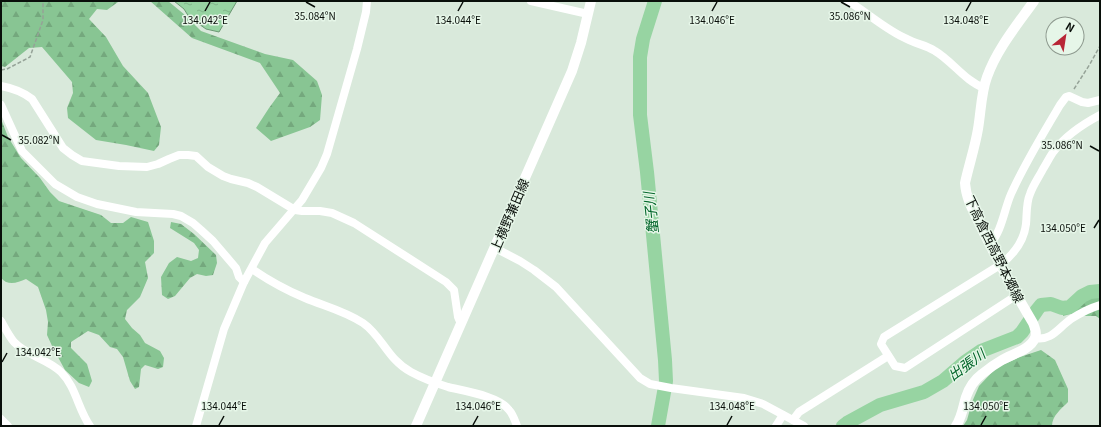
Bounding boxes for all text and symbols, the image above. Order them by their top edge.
text: 35.084°N [294,8,336,23]
text: 35.086°N [829,8,871,23]
text: 134.042°E [182,12,228,27]
text: 134.044°E [435,12,481,27]
text: 134.046°E [689,12,735,27]
text: 134.048°E [943,12,989,27]
north arrow [1045,16,1085,56]
text: N [1063,17,1078,35]
text: 35.082°N [18,132,60,147]
text: 35.086°N [1041,137,1083,152]
street label: 上横野兼田線 [485,175,533,255]
water label: 蟹子川 [638,189,662,235]
street label: 下高倉西高野本郷線 [961,192,1029,306]
text: 134.050°E [1040,220,1086,235]
water label: 出張川 [943,342,990,384]
text: 134.042°E [15,344,61,359]
text: 134.044°E [201,398,247,413]
text: 134.046°E [455,398,501,413]
text: 134.048°E [709,398,755,413]
text: 134.050°E [963,398,1009,413]

